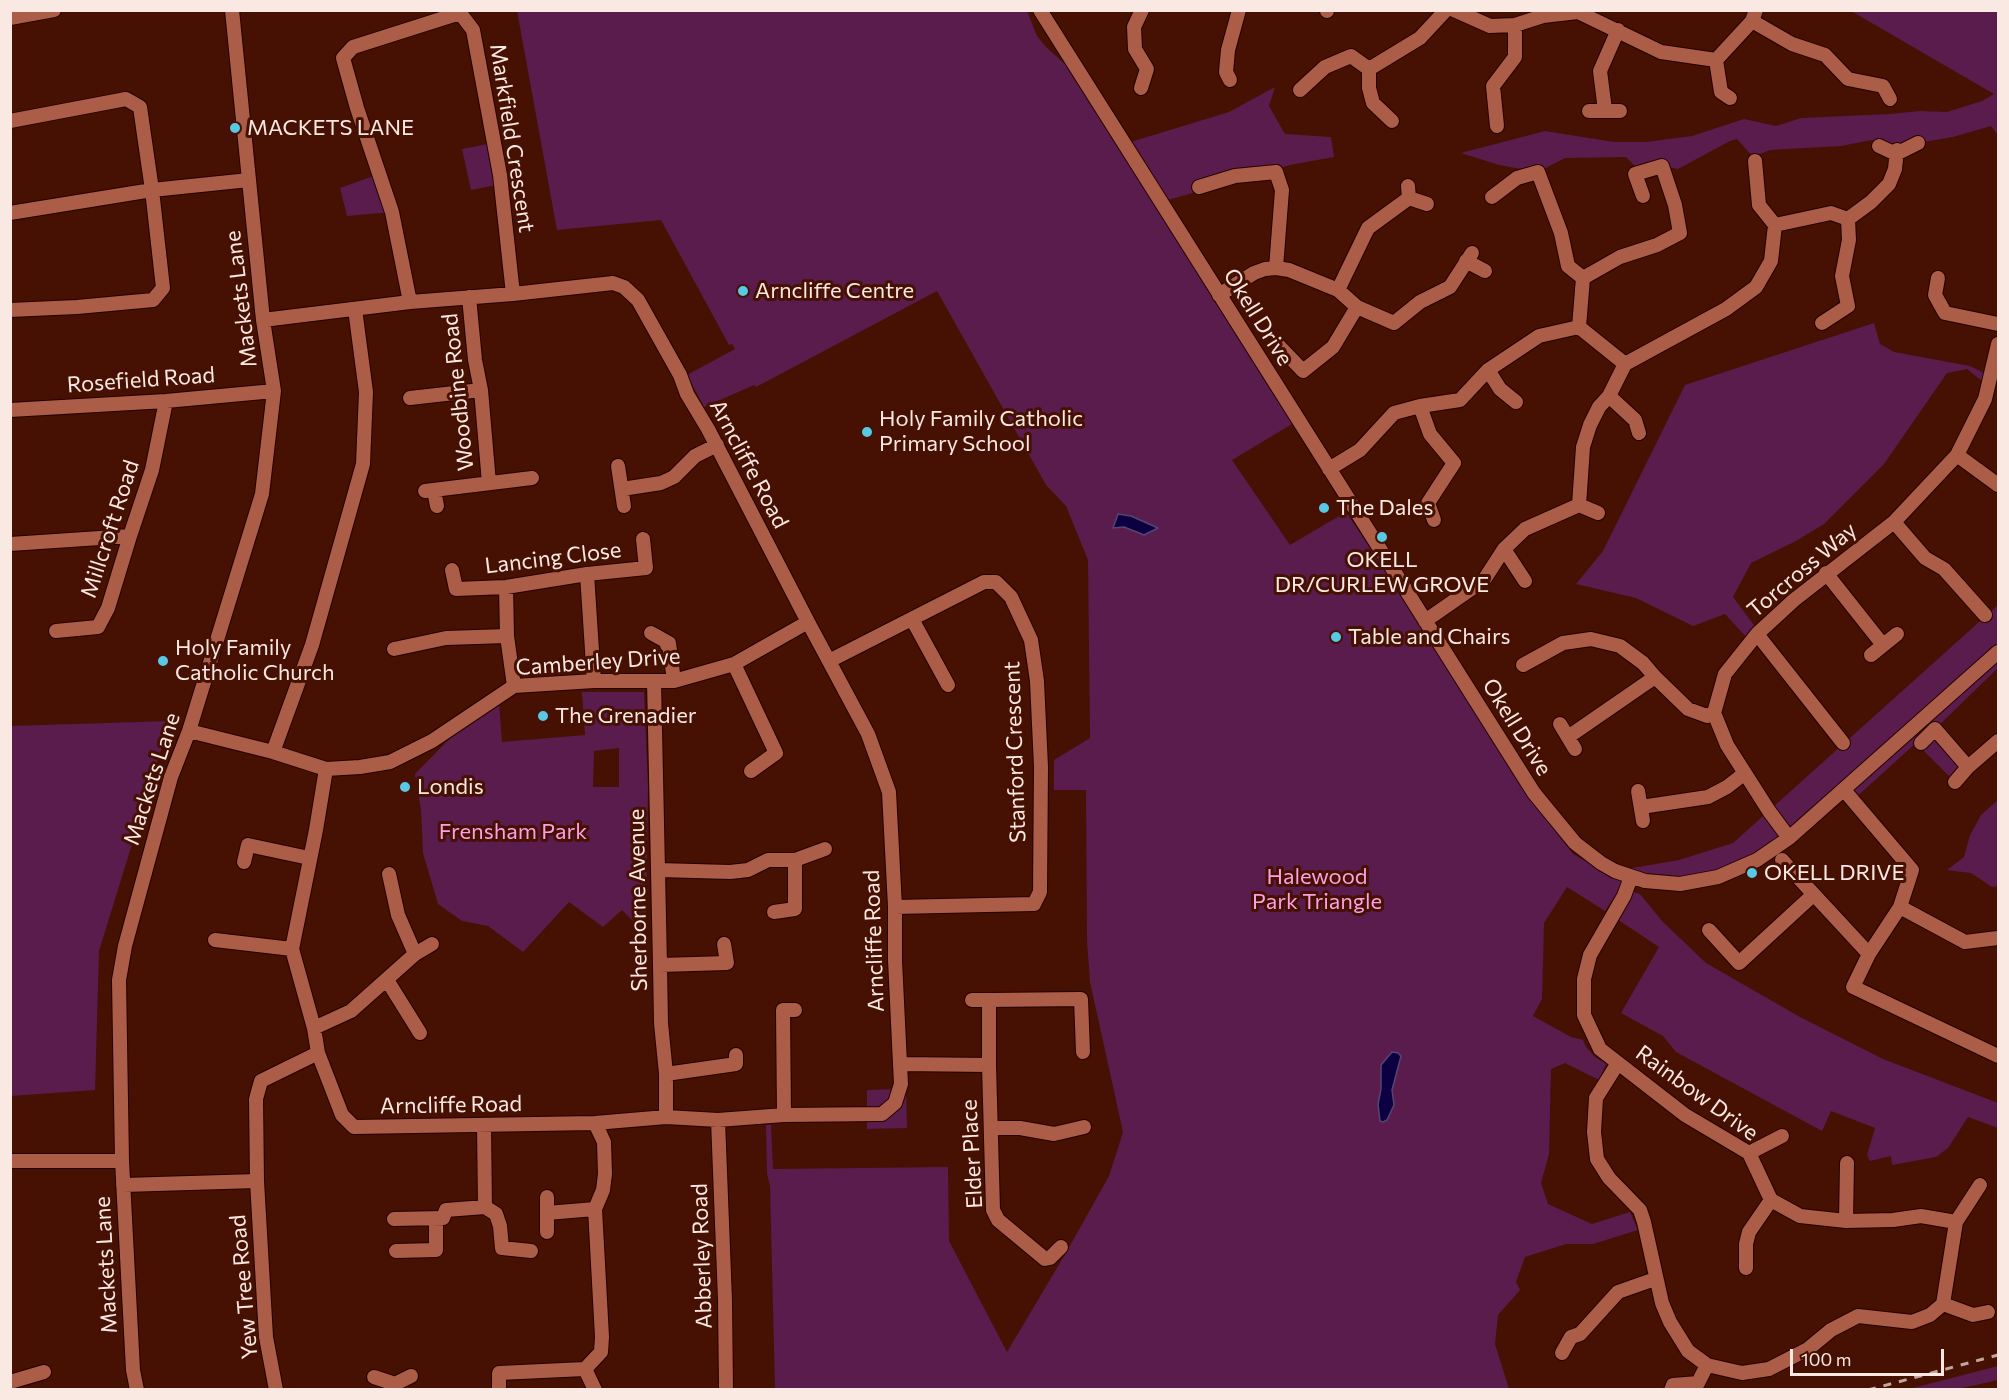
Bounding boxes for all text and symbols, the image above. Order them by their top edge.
street label: Markfield Crescent [484,42,540,234]
place label: MACKETS LANE [247,115,414,141]
marker: MACKETS LANE [228,121,242,135]
street label: Mackets Lane [220,229,262,369]
street label: Okell Drive [1218,264,1298,370]
place label: Arncliffe Centre [755,278,914,304]
marker: Arncliffe Centre [736,284,750,298]
street label: Woodbine Road [437,312,479,472]
street label: Rosefield Road [66,362,216,398]
street label: Arncliffe Road [704,395,794,533]
place label: Holy Family Catholic Primary School [879,406,1083,458]
marker: Holy Family Catholic Primary School [860,425,874,439]
street label: Millcroft Road [75,457,145,601]
place label: The Dales [1336,495,1433,521]
marker: The Dales [1317,501,1331,515]
street label: Torcross Way [1742,517,1862,623]
marker: OKELL DR/CURLEW GROVE [1375,530,1389,544]
street label: Lancing Close [483,537,623,579]
place label: OKELL DR/CURLEW GROVE [1275,547,1489,598]
place label: Table and Chairs [1348,624,1510,650]
marker: Table and Chairs [1329,630,1343,644]
place label: Holy Family Catholic Church [175,635,335,686]
street label: Camberley Drive [515,643,681,681]
marker: Holy Family Catholic Church [156,654,170,668]
street label: Stanford Crescent [999,661,1031,843]
street label: Okell Drive [1477,674,1557,780]
place label: The Grenadier [555,703,697,729]
street label: Mackets Lane [118,709,186,849]
marker: The Grenadier [536,709,550,723]
place label: Londis [417,774,484,800]
marker: Londis [398,780,412,794]
street label: Sherborne Avenue [623,808,653,992]
park label: Frensham Park [439,819,587,845]
place label: OKELL DRIVE [1764,860,1904,886]
park label: Halewood Park Triangle [1252,864,1382,915]
marker: OKELL DRIVE [1745,866,1759,880]
street label: Arncliffe Road [858,869,890,1013]
street label: Rainbow Drive [1631,1040,1763,1146]
street label: Arncliffe Road [380,1091,522,1119]
street label: Elder Place [956,1099,988,1209]
street label: Abberley Road [686,1183,718,1329]
street label: Mackets Lane [89,1196,123,1334]
street label: Yew Tree Road [225,1214,263,1360]
scale bar [1793,1337,1948,1375]
text: 100 m [1801,1348,1851,1370]

